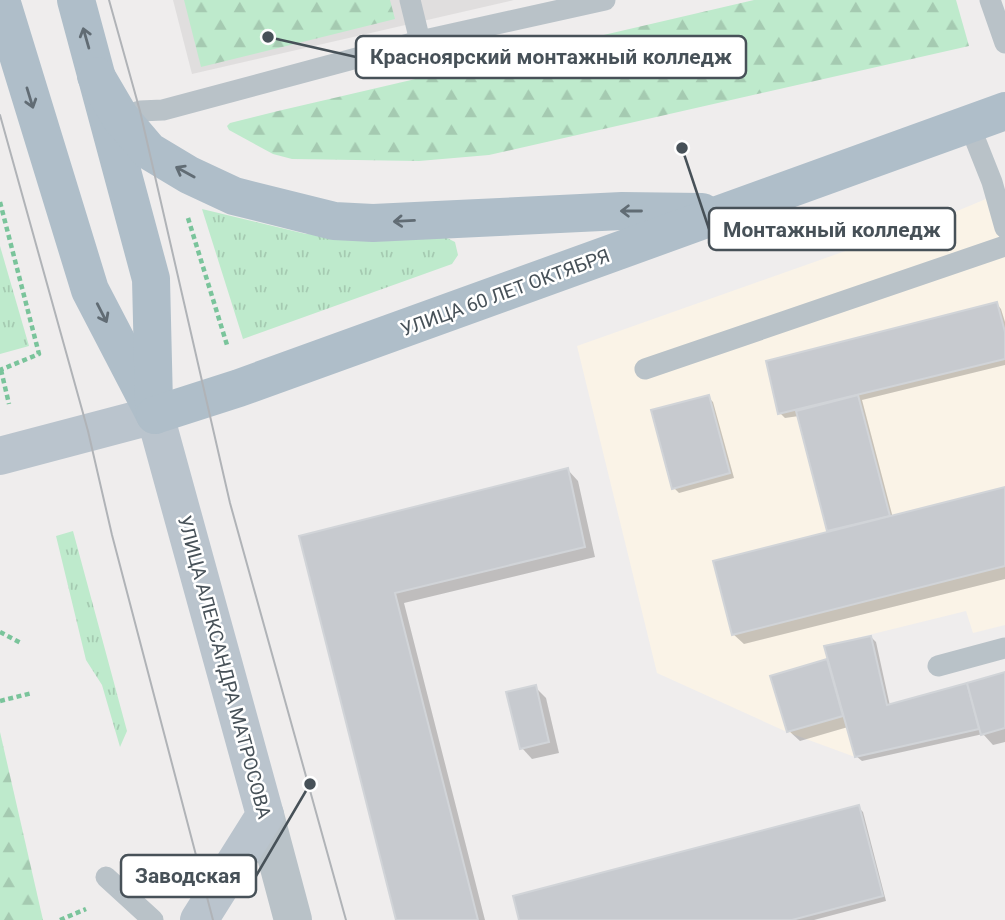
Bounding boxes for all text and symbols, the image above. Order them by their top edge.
one-way arrow [79,27,92,49]
callout: Красноярский монтажный колледж [356,36,746,78]
text: Красноярский монтажный колледж [370,45,732,69]
one-way arrow [24,87,37,109]
one-way arrow [176,165,196,179]
one-way arrow [620,204,643,218]
callout: Монтажный колледж [709,208,955,250]
one-way arrow [393,215,416,228]
text: Монтажный колледж [723,218,941,242]
street label: УЛИЦА 60 ЛЕТ ОКТЯБРЯ [398,244,613,341]
one-way arrow [95,303,109,323]
street label: УЛИЦА АЛЕКСАНДРА МАТРОСОВА [173,513,276,822]
callout: Заводская [121,855,256,897]
text: Заводская [135,864,241,888]

